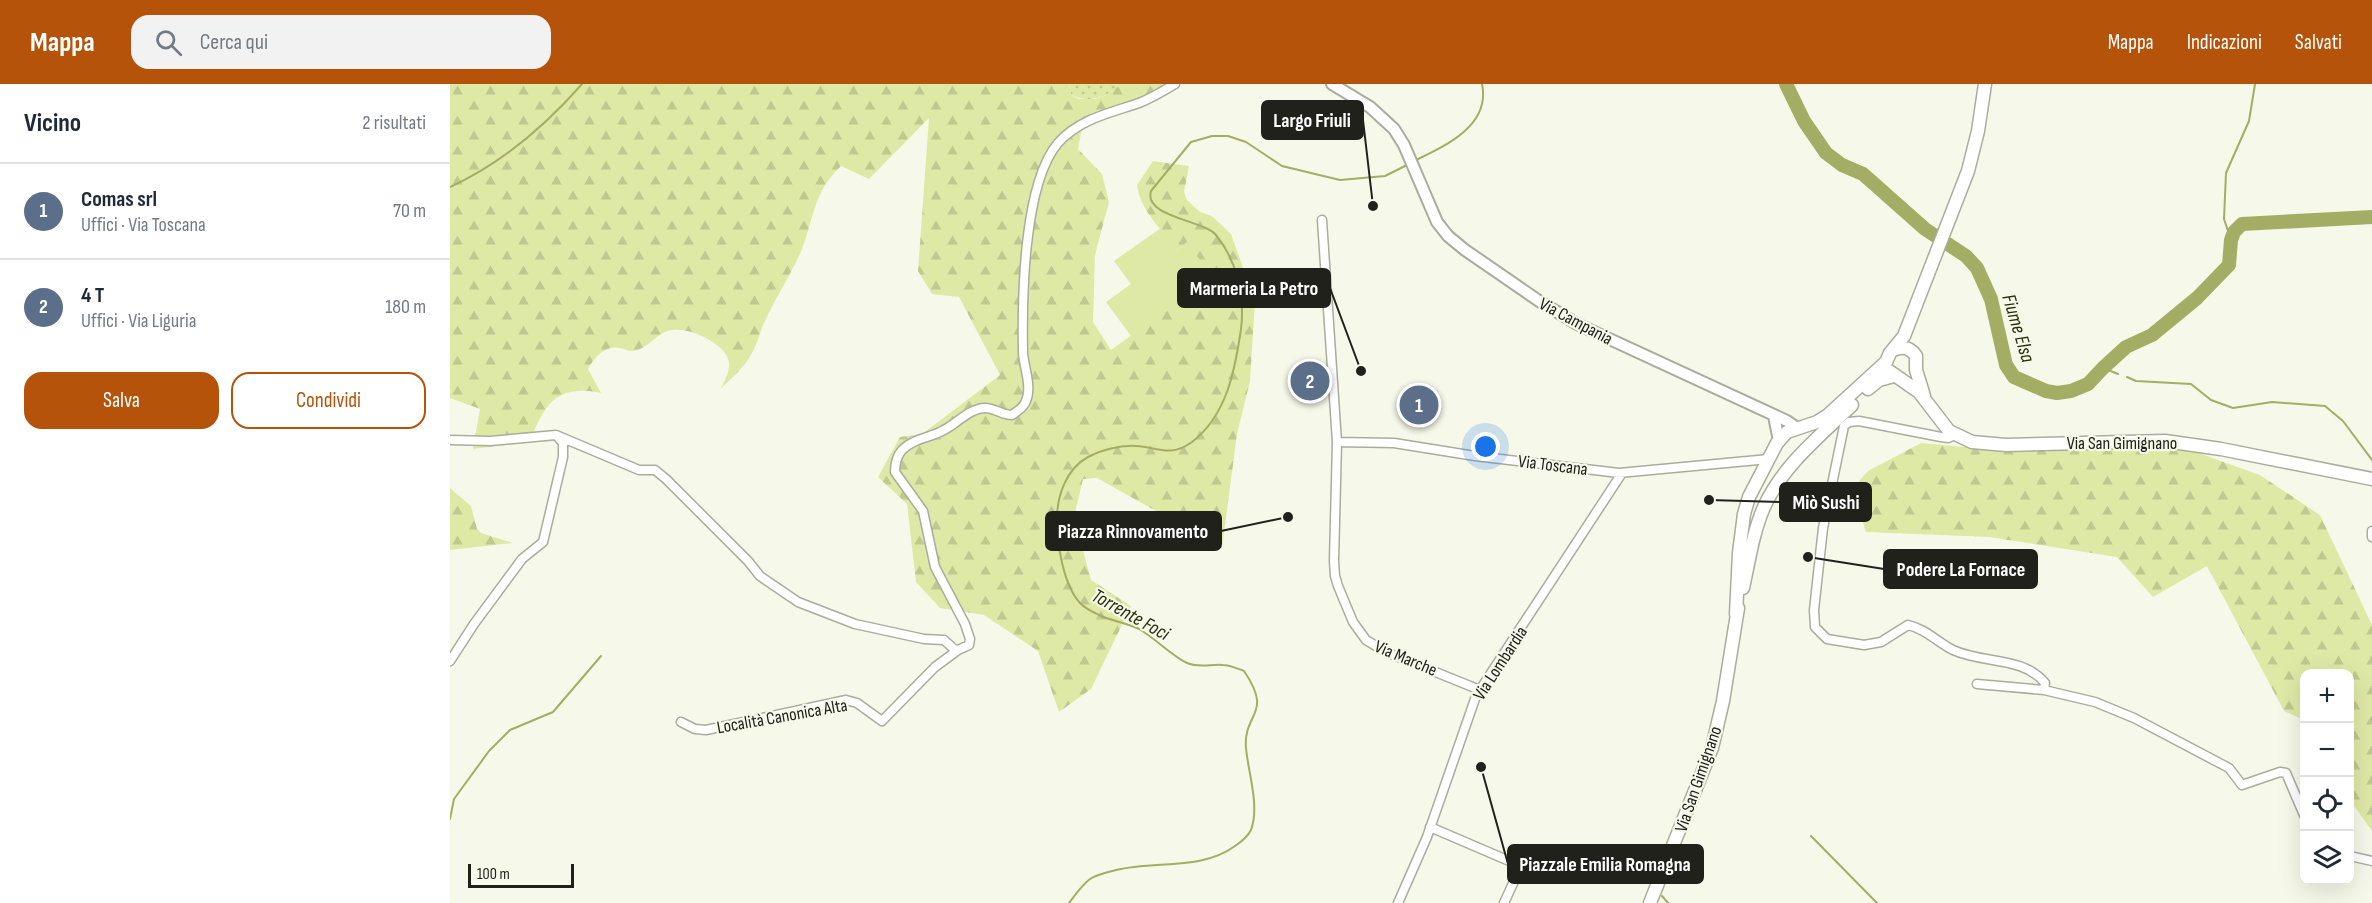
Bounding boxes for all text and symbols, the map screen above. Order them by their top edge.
search box [131,15,551,69]
text: Mappa [30,26,95,59]
icon: search [152,26,185,59]
text: Cerca qui [200,29,268,56]
text: Mappa [2108,30,2154,55]
text: Indicazioni [2187,30,2262,55]
text: Salvati [2295,30,2342,55]
callout: Largo Friuli [1262,101,1363,139]
text: Vicino [24,108,81,139]
text: Largo Friuli [1273,109,1351,133]
text: 2 risultati [362,111,426,135]
text: Comas srl [81,186,157,213]
text: 1 [40,199,47,223]
text: 70 m [393,199,426,223]
text: Uffici · Via Toscana [81,213,206,237]
callout: Marmeria La Petro [1178,269,1330,307]
text: Marmeria La Petro [1190,277,1318,301]
text: 4 T [81,282,104,309]
water label: Fiume Elsa [1996,291,2040,365]
street label: Via Campania [1535,293,1616,350]
text: 2 [39,295,48,319]
text: 180 m [385,295,426,319]
text: Uffici · Via Liguria [81,309,196,333]
pin: 2 [1290,358,1330,404]
button: Salva [24,372,219,429]
button: Condividi [231,372,426,429]
pin: 1 [1400,382,1438,428]
your location [1471,432,1500,461]
street label: Via San Gimignano [2067,433,2177,454]
street label: Via Toscana [1517,451,1589,480]
callout: Miò Sushi [1780,483,1871,521]
text: Miò Sushi [1793,491,1859,515]
callout: Piazza Rinnovamento [1046,512,1221,550]
text: Piazza Rinnovamento [1058,520,1208,544]
callout: Podere La Fornace [1884,550,2037,588]
text: Podere La Fornace [1897,558,2025,582]
water label: Torrente Foci [1087,584,1175,647]
street label: Via Lombardia [1469,622,1532,704]
street label: Via Marche [1371,636,1440,681]
map controls [2300,669,2354,885]
button: + [2300,669,2354,723]
street label: Località Canonica Alta [715,695,849,738]
street label: Via San Gimignano [1671,723,1726,835]
button: − [2300,723,2354,777]
button: locate [2300,777,2354,831]
button: layers [2300,831,2354,885]
callout: Piazzale Emilia Romagna [1508,845,1703,883]
text: Piazzale Emilia Romagna [1519,853,1691,877]
scale bar [468,861,574,888]
text: 100 m [477,865,510,884]

